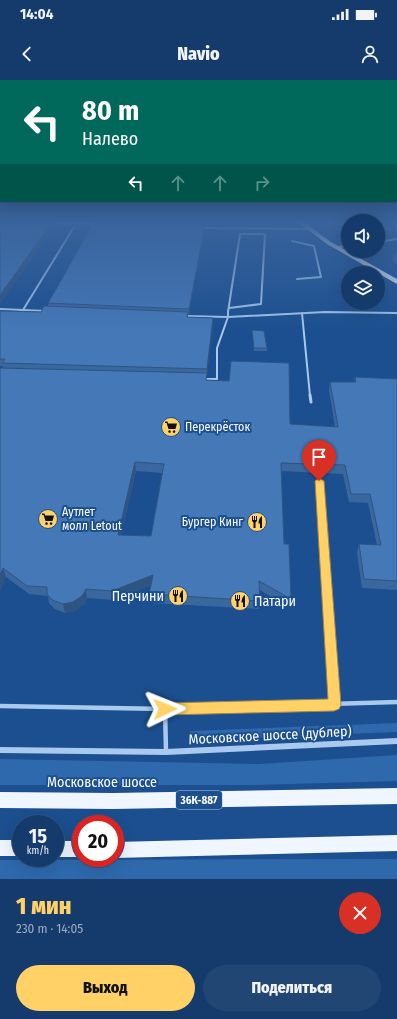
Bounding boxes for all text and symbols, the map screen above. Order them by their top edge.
text: 14:04 [20,5,53,23]
icon: back [16,43,38,65]
text: Navio [177,43,220,65]
icon: person [359,43,381,65]
text: 80 m [82,94,139,127]
icon: left [16,96,68,148]
text: Налево [82,128,138,150]
icon: left [125,172,147,194]
icon: ahead [167,172,189,194]
icon: ahead [209,172,231,194]
icon: right [251,172,273,194]
map controls [341,214,385,310]
button: sound [341,214,385,258]
button: layers [341,266,385,310]
supermarket icon: Перекрёсток [160,416,182,438]
place label: Перекрёсток [185,420,250,434]
pin [302,440,336,481]
icon: arrive [308,446,330,468]
place label: Аутлет молл Letout [62,505,122,533]
supermarket icon: Аутлет молл Letout [37,508,59,530]
restaurant icon: Бургер Кинг [246,511,268,533]
place label: Бургер Кинг [182,515,243,529]
restaurant icon: Перчини [167,585,189,607]
place label: Перчини [112,588,164,605]
restaurant icon: Патари [229,590,251,612]
place label: Патари [254,593,296,610]
position arrow [144,688,186,730]
street label: Московское шоссе (дублер) [188,723,352,748]
street label: Московское шоссе [47,774,157,791]
road number: 36К-887 [176,791,222,809]
speed limit sign: 20 [72,815,124,867]
text: 15 [29,824,47,848]
text: km/h [27,845,49,857]
text: 1 мин [16,892,71,920]
button: close [339,892,381,934]
text: 230 m · 14:05 [16,921,83,936]
button: Выход [16,965,195,1011]
button: Поделиться [203,965,381,1011]

